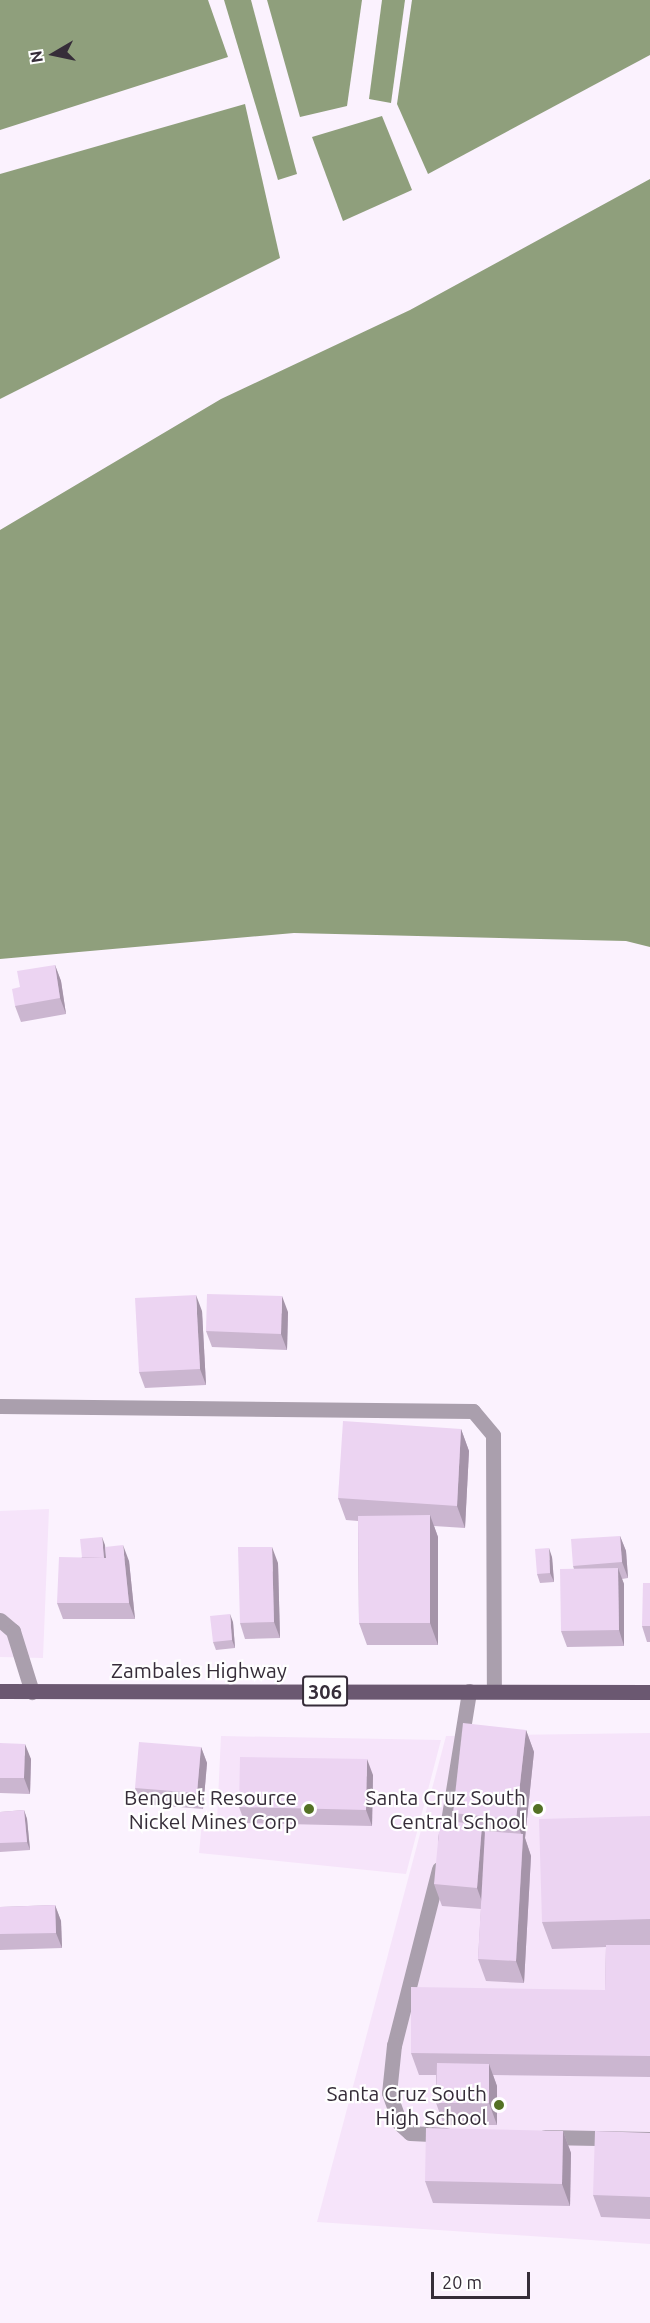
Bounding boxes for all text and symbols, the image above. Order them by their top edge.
north arrow [24,24,84,84]
text: N [26,50,46,64]
street label: Zambales Highway [111,1657,287,1683]
road number: 306 [301,1674,349,1708]
place label: Benguet Resource Nickel Mines Corp [124,1784,297,1834]
place label: Santa Cruz South Central School [366,1784,526,1834]
marker: Benguet Resource Nickel Mines Corp [302,1802,316,1816]
marker: Santa Cruz South Central School [531,1802,545,1816]
place label: Santa Cruz South High School [327,2080,487,2130]
marker: Santa Cruz South High School [492,2098,506,2112]
scale bar [434,2260,533,2298]
text: 20 m [442,2272,482,2292]

